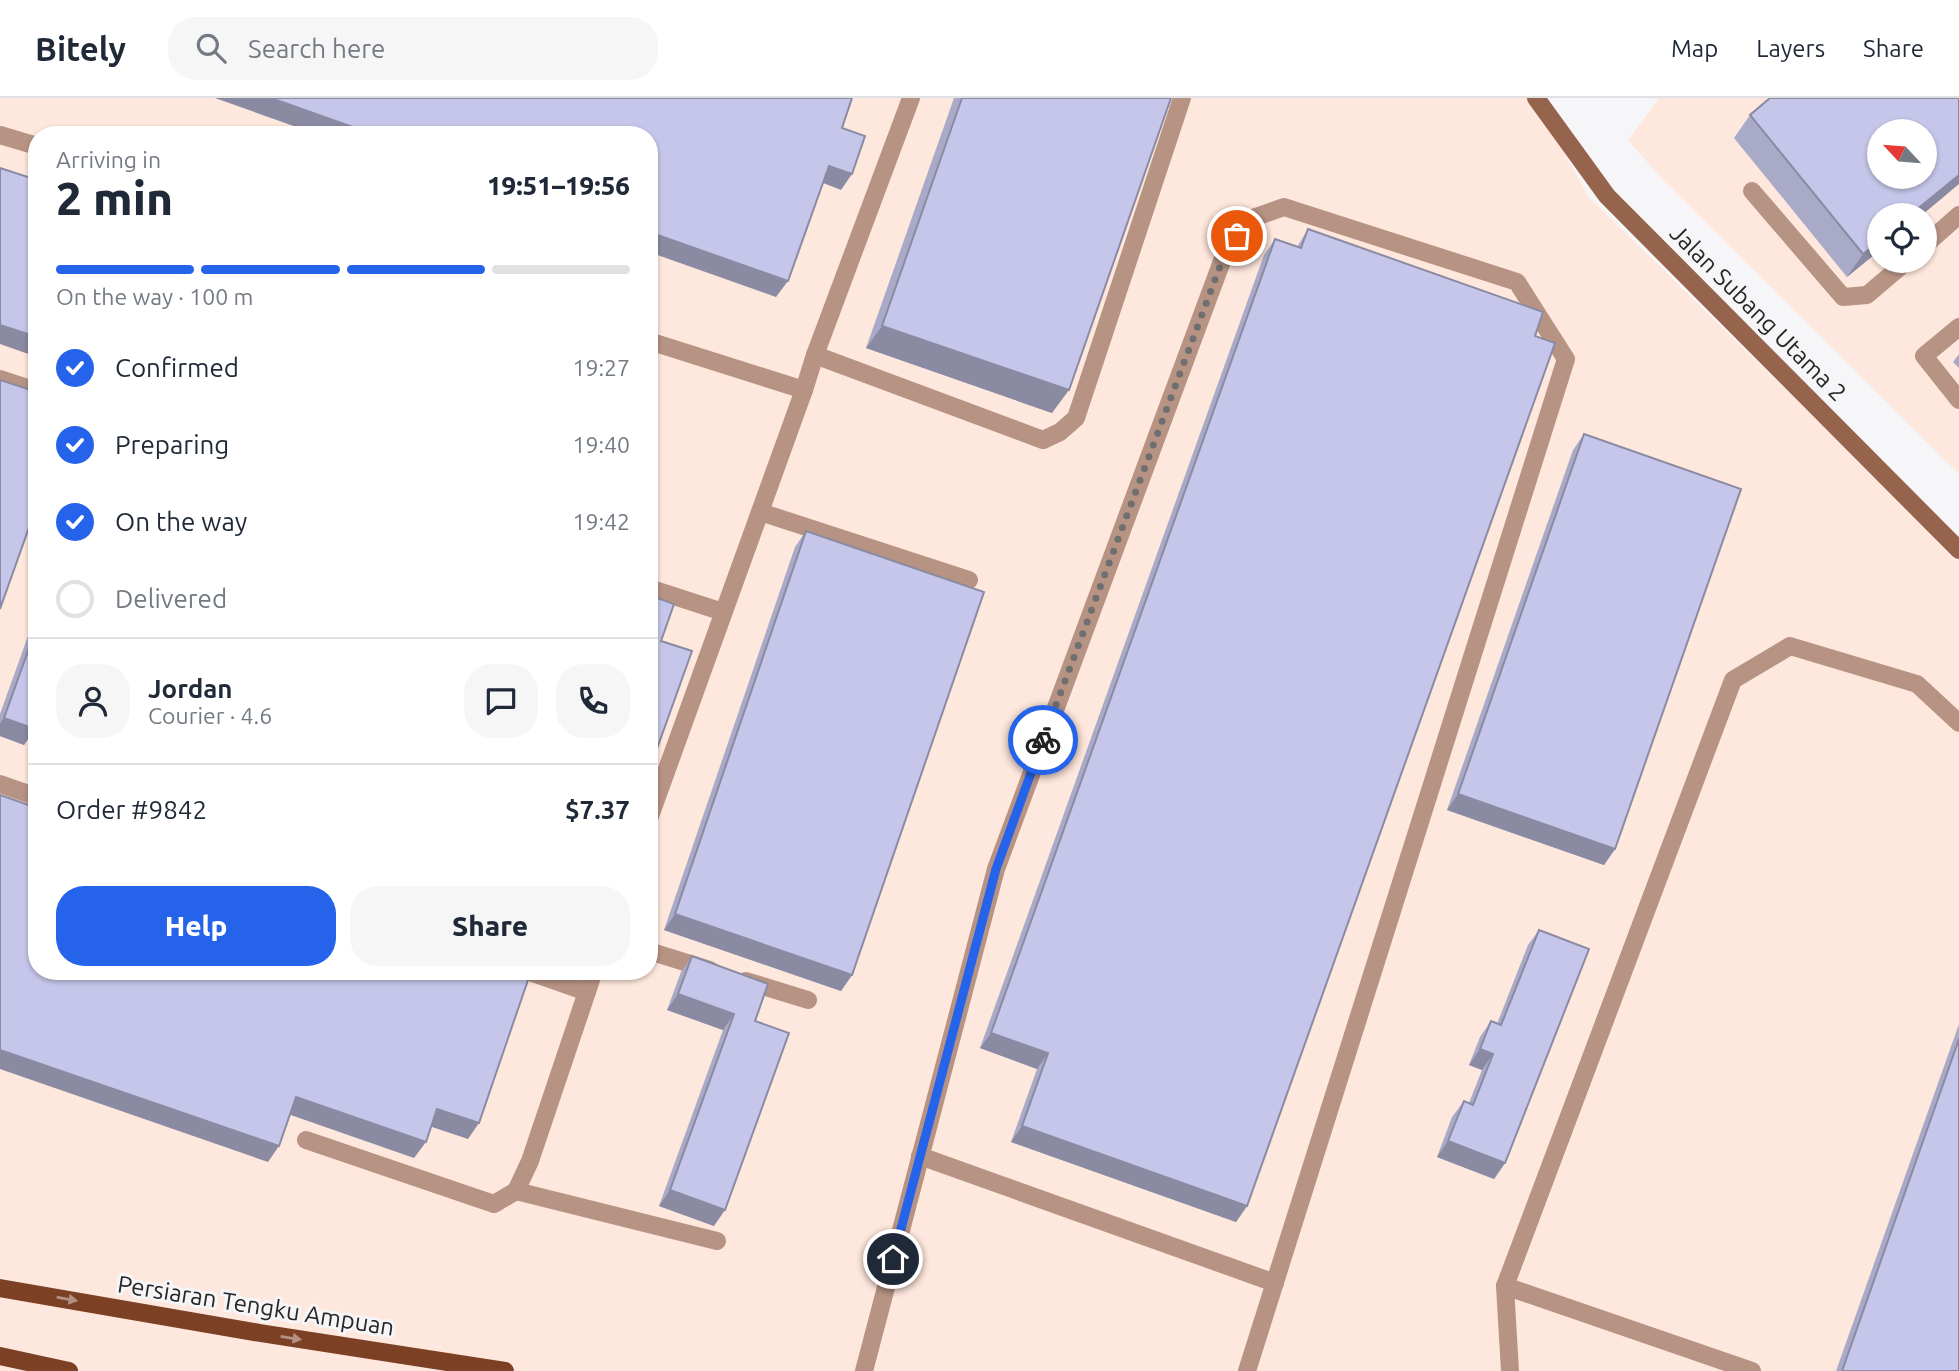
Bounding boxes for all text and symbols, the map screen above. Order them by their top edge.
search box [168,17,658,80]
icon: search [192,29,230,67]
text: Bitely [35,30,126,67]
text: Search here [248,34,385,63]
text: Map [1671,35,1718,62]
text: Layers [1756,35,1825,62]
text: Share [1863,35,1924,62]
north arrow [1867,119,1937,189]
map controls [1867,119,1937,273]
text: Arriving in [56,147,161,172]
text: 19:51–19:56 [487,171,630,200]
text: 2 min [56,172,173,224]
button: locate [1867,203,1937,273]
pin [1207,206,1267,266]
icon: bag [1218,217,1256,255]
street label: Jalan Subang Utama 2 [1665,219,1852,406]
text: On the way · 100 m [56,284,253,309]
icon: check [56,349,94,387]
text: Confirmed [115,353,239,382]
text: 19:27 [572,355,630,380]
icon: check [56,426,94,464]
text: Preparing [115,430,229,459]
text: 19:40 [572,432,630,457]
icon: check [56,503,94,541]
text: On the way [115,507,247,536]
text: 19:42 [572,509,630,534]
text: Delivered [115,584,227,613]
button: person [56,664,130,738]
button: chat [464,664,538,738]
button: phone [556,664,630,738]
text: Jordan [148,674,233,703]
text: Courier · 4.6 [148,703,272,728]
courier [1008,705,1078,775]
icon: bike [1024,721,1062,759]
text: Order #9842 [56,795,207,824]
text: $7.37 [565,795,630,824]
button: Help [56,886,336,966]
button: Share [350,886,630,966]
pin [863,1229,923,1289]
icon: home [874,1240,912,1278]
street label: Persiaran Tengku Ampuan [116,1270,396,1341]
one-way arrow [56,1294,78,1305]
one-way arrow [281,1333,303,1344]

